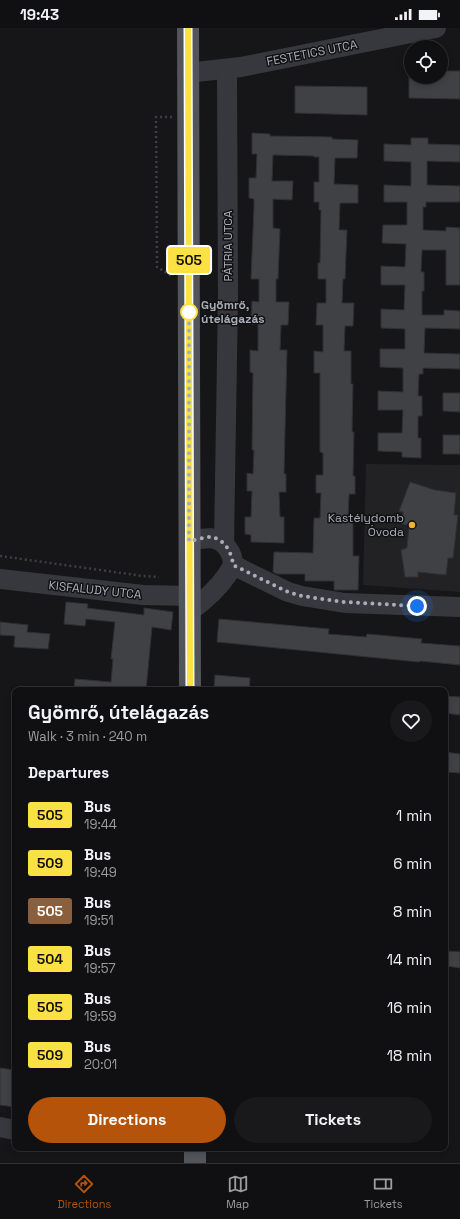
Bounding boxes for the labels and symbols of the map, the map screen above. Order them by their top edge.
street label: FESTETICS UTCA [265,36,359,70]
street label: PÁTRIA UTCA [220,210,236,282]
line badge: 505 [166,247,212,273]
place label: Gyömrő, útelágazás [201,297,265,327]
marker: Gyömrő, útelágazás [180,303,198,321]
place label: Kastélydomb Óvoda [328,510,404,540]
marker: Kastélydomb Óvoda [407,520,417,530]
street label: KISFALUDY UTCA [48,577,143,603]
your location [407,596,427,616]

